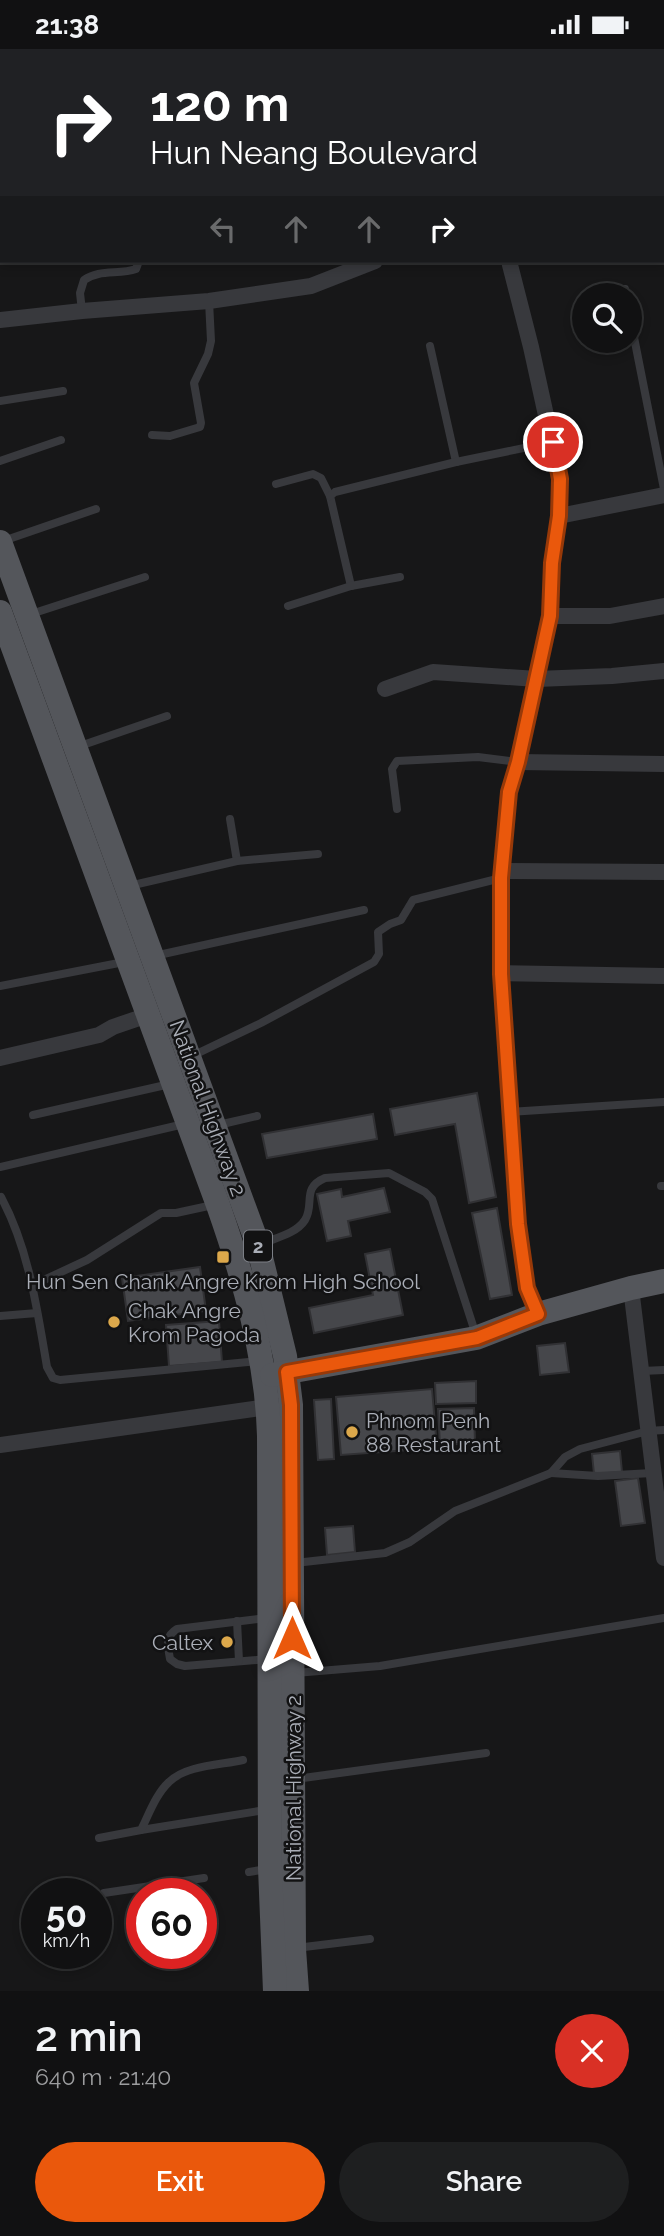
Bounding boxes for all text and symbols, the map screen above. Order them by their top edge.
text: 21:38 [35,10,99,40]
text: 120 m [150,75,289,132]
icon: right [35,77,126,168]
text: Hun Neang Boulevard [150,134,478,171]
icon: left [204,210,242,248]
icon: ahead [277,210,315,248]
icon: ahead [350,210,388,248]
icon: right [423,210,461,248]
map controls [572,283,642,353]
button: search [572,283,642,353]
pin [523,412,583,472]
icon: arrive [534,423,572,461]
street label: National Highway 2 [164,1016,252,1200]
road number: 2 [244,1231,272,1261]
marker: Hun Sen Chank Angre Krom High School [215,1249,231,1265]
place label: Hun Sen Chank Angre Krom High School [26,1269,420,1294]
place label: Chak Angre Krom Pagoda [128,1298,260,1347]
marker: Chak Angre Krom Pagoda [106,1314,122,1330]
place label: Phnom Penh 88 Restaurant [366,1408,501,1457]
marker: Phnom Penh 88 Restaurant [344,1424,360,1440]
position arrow [255,1601,329,1675]
place label: Caltex [152,1630,213,1655]
marker: Caltex [219,1634,235,1650]
street label: National Highway 2 [281,1695,306,1881]
speed limit sign: 60 [126,1878,217,1969]
text: 50 [46,1894,87,1935]
text: km/h [43,1930,90,1951]
text: 2 min [35,2012,143,2061]
button: close [555,2014,629,2088]
text: 640 m · 21:40 [35,2063,171,2090]
button: Exit [35,2142,325,2222]
button: Share [339,2142,629,2222]

